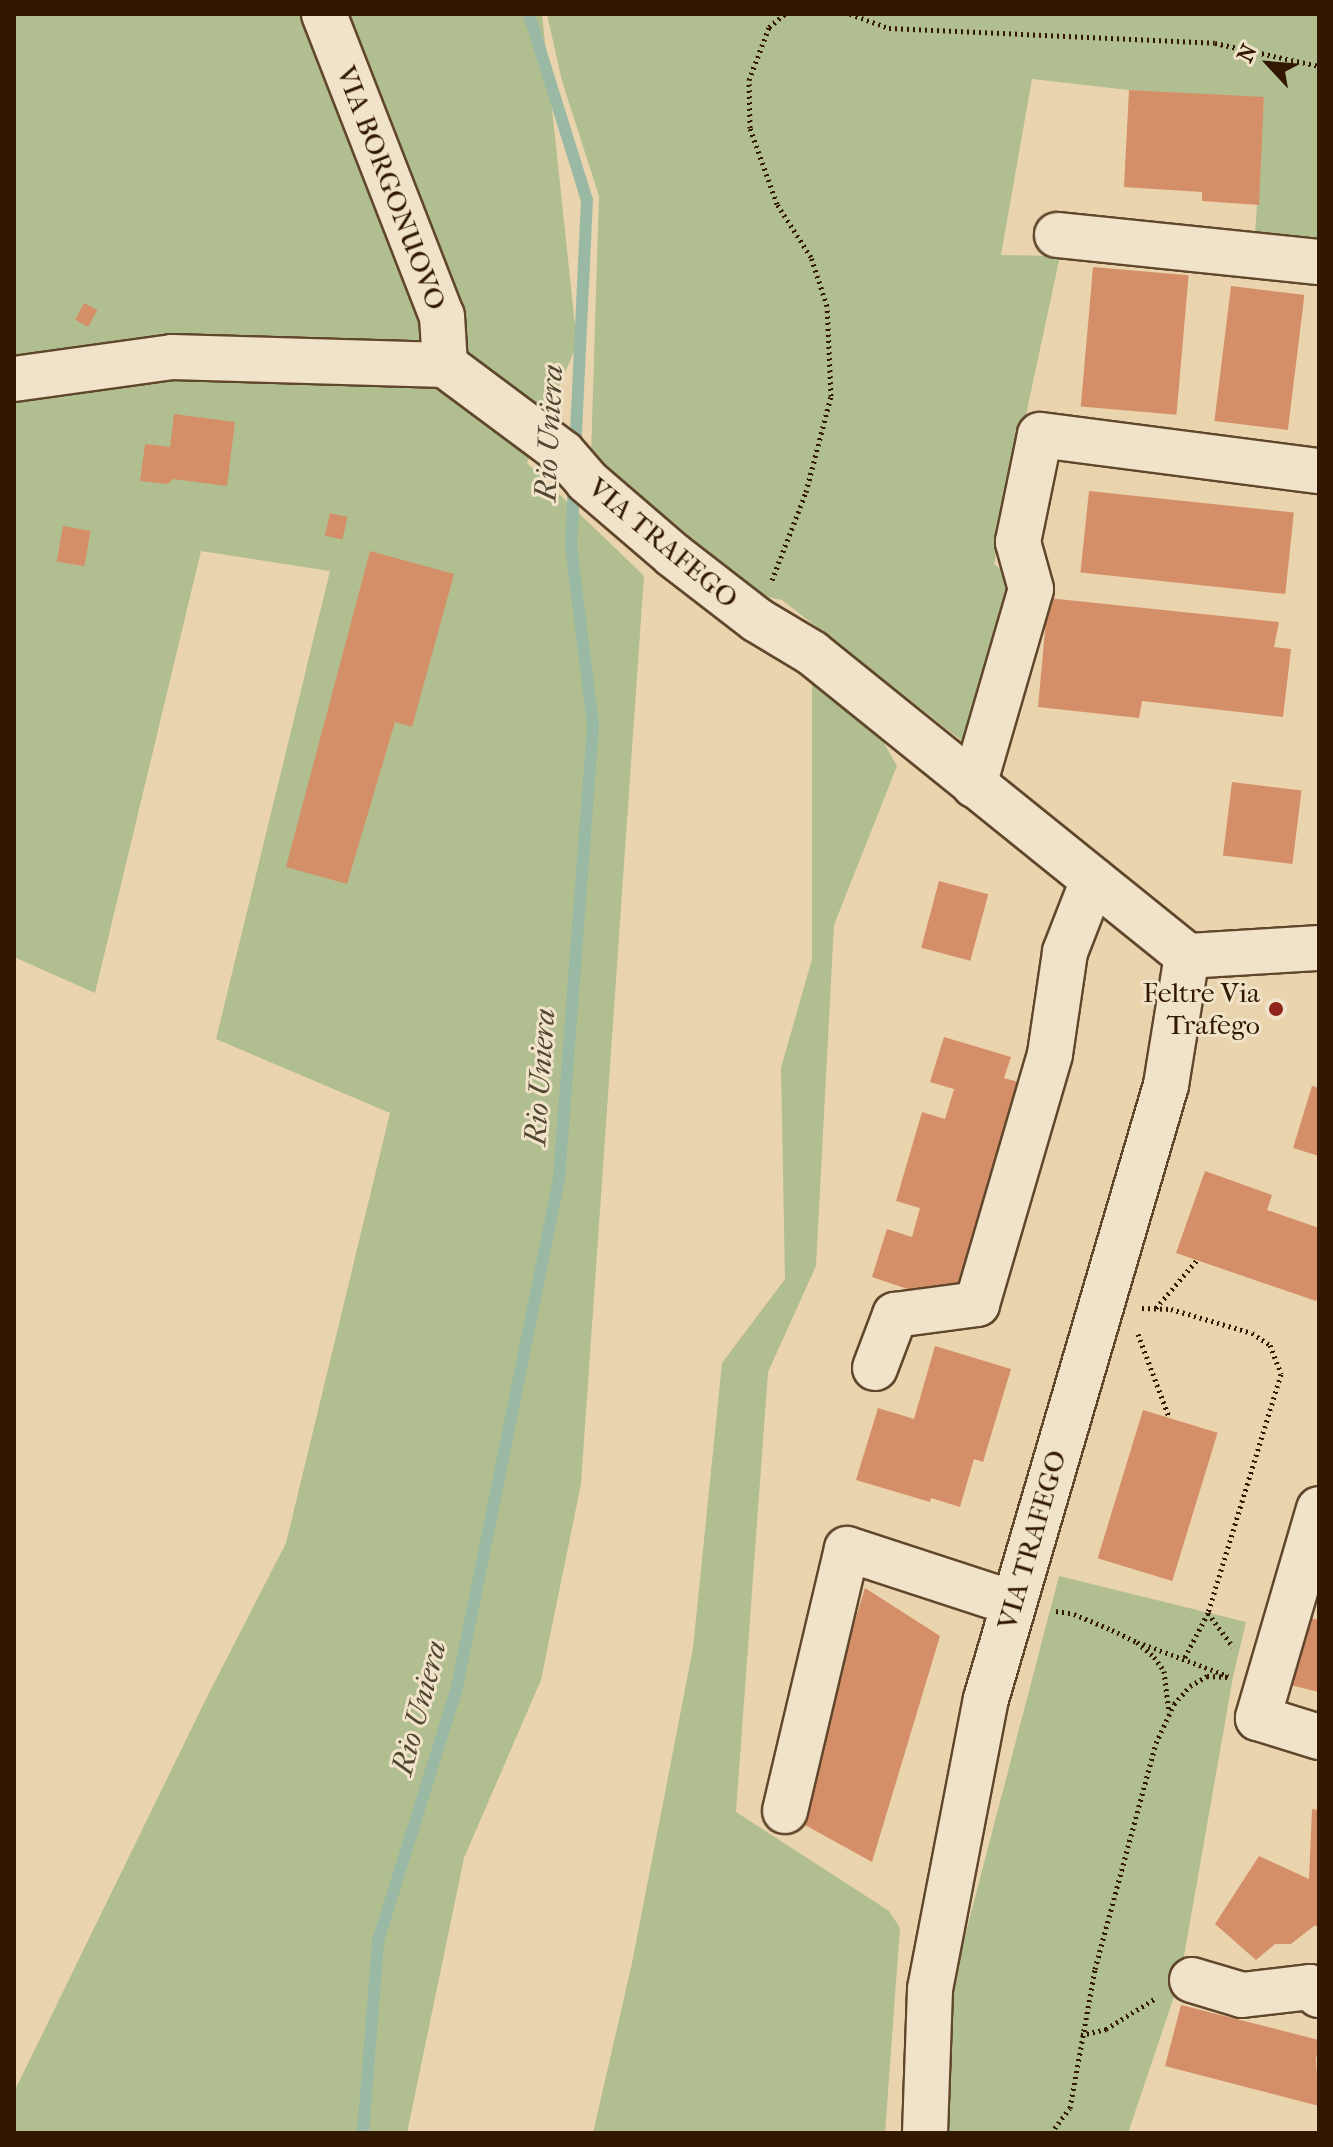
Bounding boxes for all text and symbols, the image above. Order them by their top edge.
north arrow [1229,24,1309,104]
text: N [1232,40,1263,67]
street label: VIA BORGONUOVO [329,61,453,315]
water label: Rio Uniera [528,364,572,502]
street label: VIA TRAFEGO [581,471,745,615]
place label: Feltre Via Trafego [1143,976,1260,1042]
marker: Feltre Via Trafego [1267,1000,1285,1018]
water label: Rio Uniera [518,1007,564,1147]
street label: VIA TRAFEGO [990,1447,1074,1633]
water label: Rio Uniera [385,1637,455,1779]

